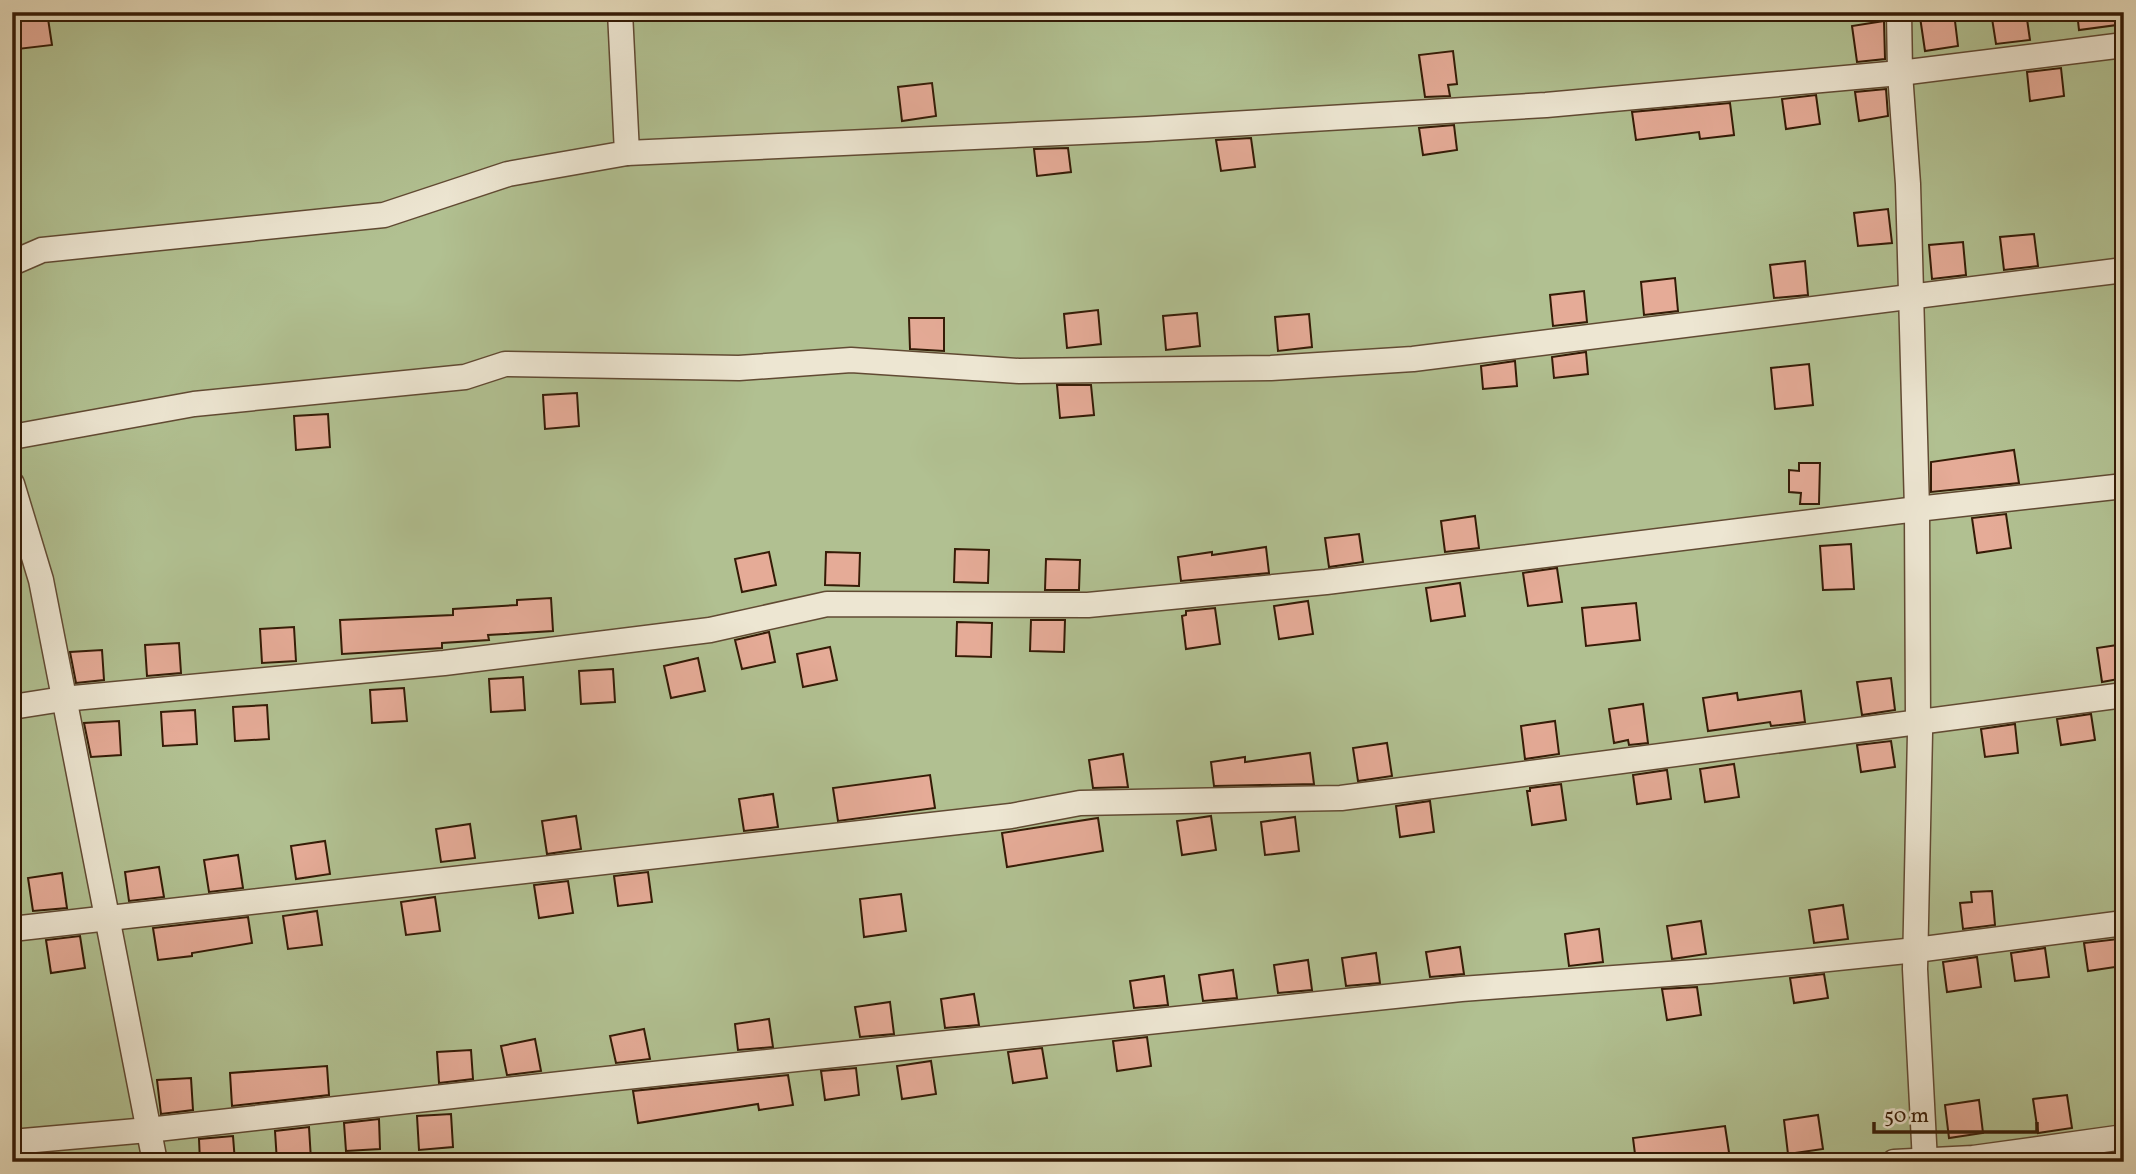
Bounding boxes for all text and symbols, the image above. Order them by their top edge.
scale bar [1874,1090,2036,1134]
text: 50 m [1884,1102,1929,1131]

